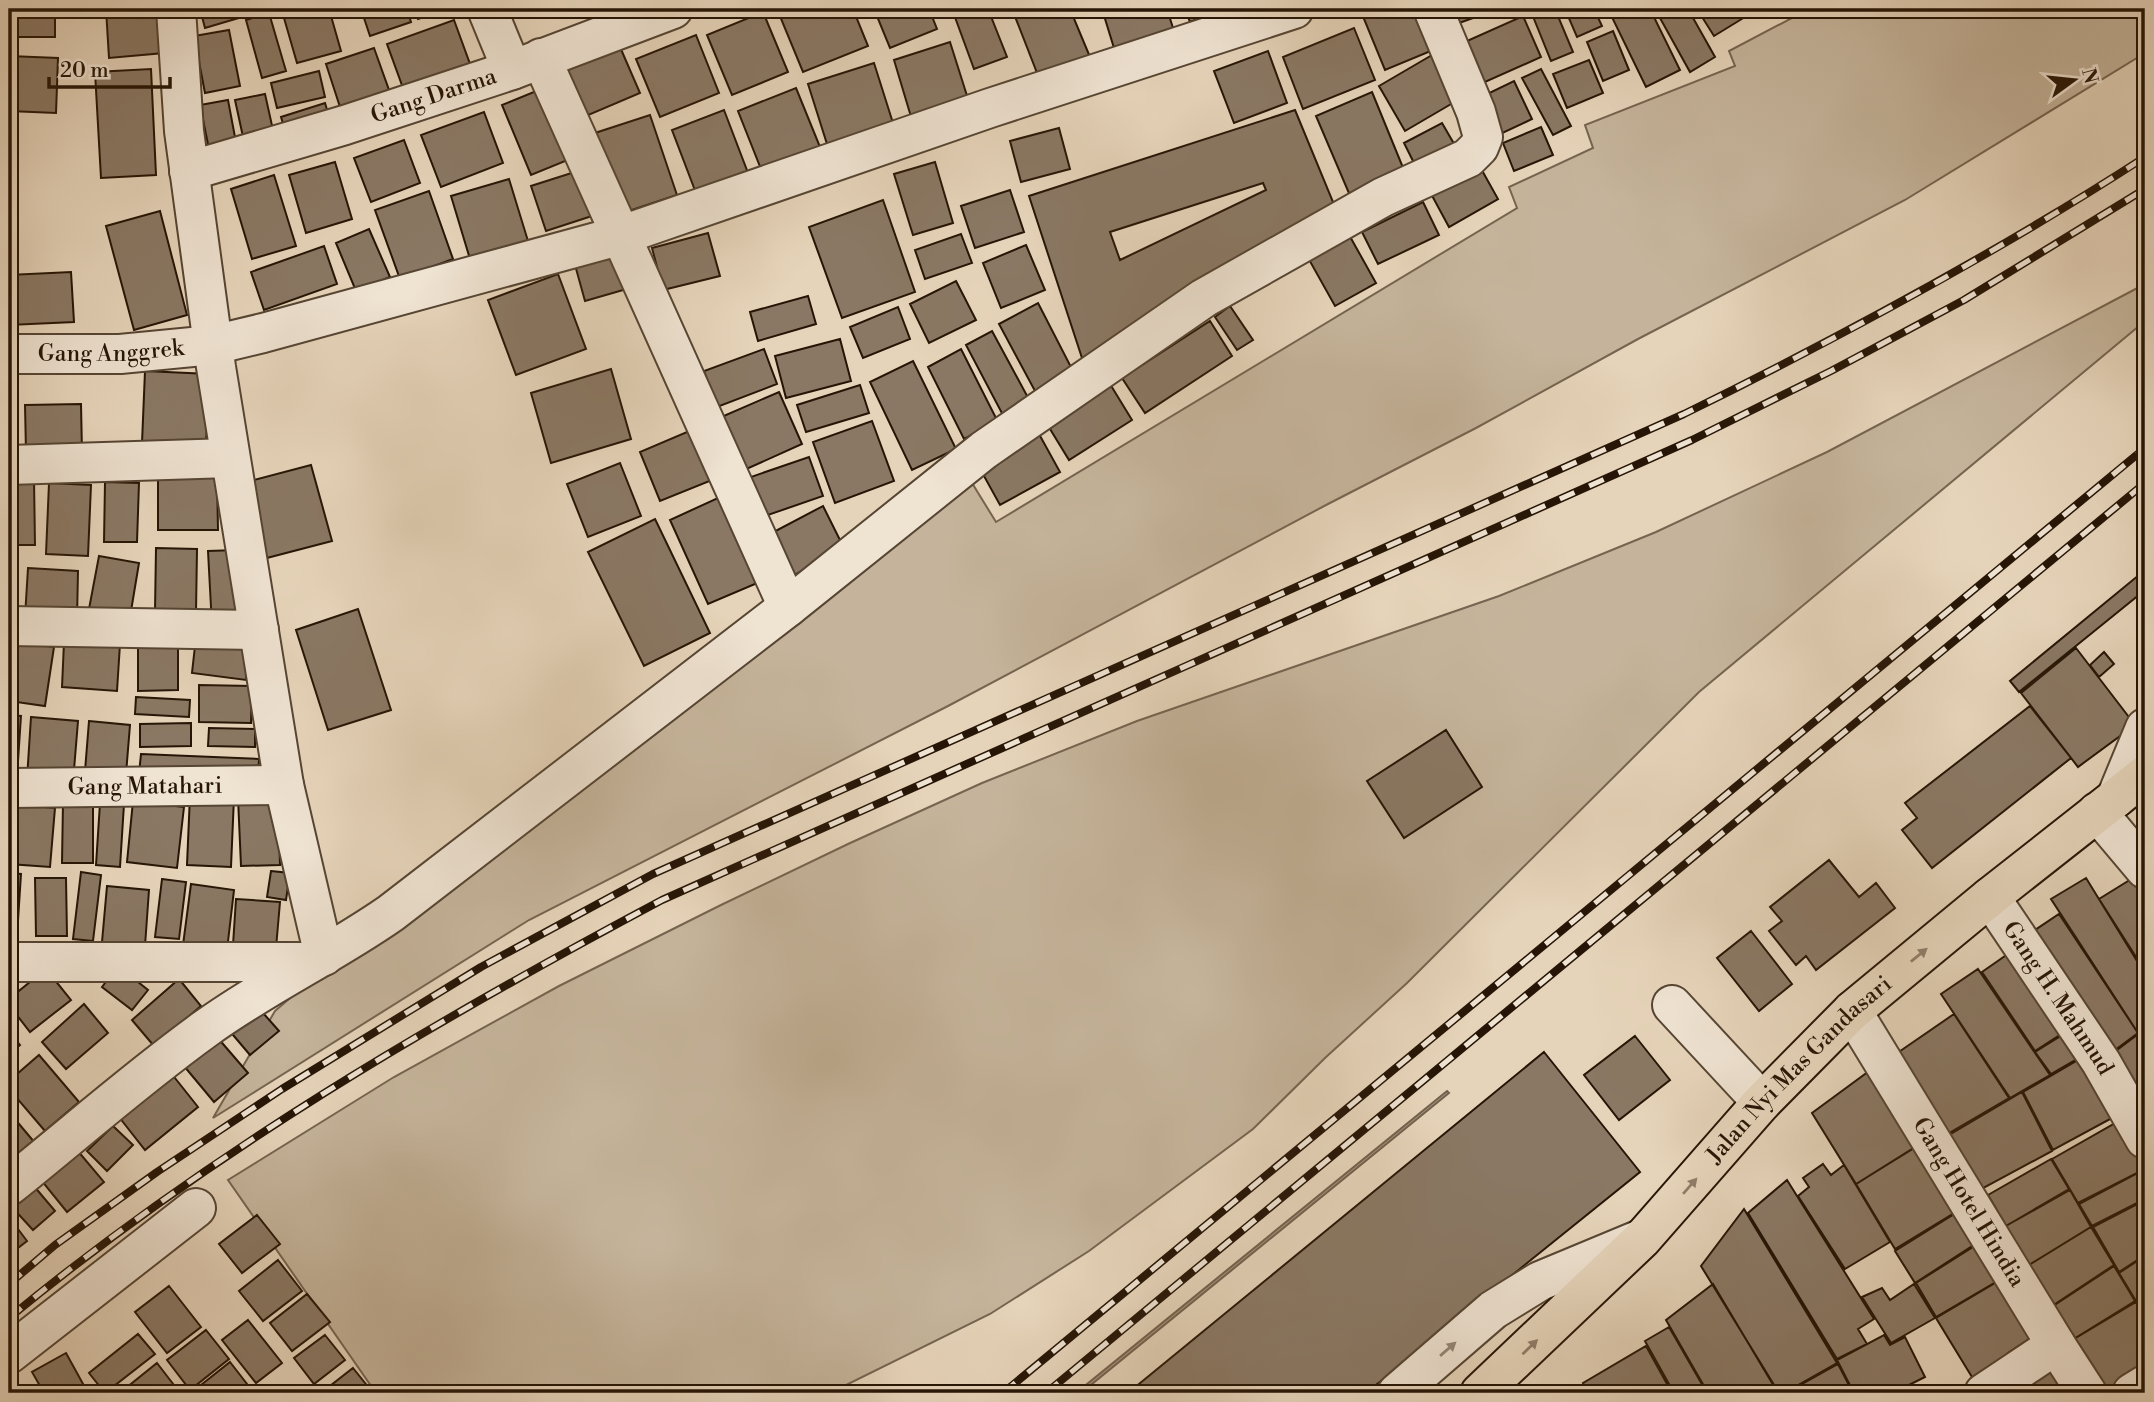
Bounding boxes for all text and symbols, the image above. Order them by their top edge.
scale bar [49,46,170,90]
north arrow [2038,46,2108,116]
text: 20 m [60,58,109,84]
street label: Gang Darma [367,62,500,130]
text: N [2076,65,2103,86]
street label: Gang Anggrek [38,334,186,368]
street label: Gang Matahari [68,772,222,801]
street label: Gang H. Mahmud [1996,916,2120,1080]
one-way arrow [1911,948,1928,963]
street label: Jalan Nyi Mas Gandasari [1700,970,1898,1170]
street label: Gang Hotel Hindia [1906,1112,2031,1292]
one-way arrow [1682,1177,1698,1195]
one-way arrow [1521,1339,1538,1355]
one-way arrow [1440,1342,1457,1357]

